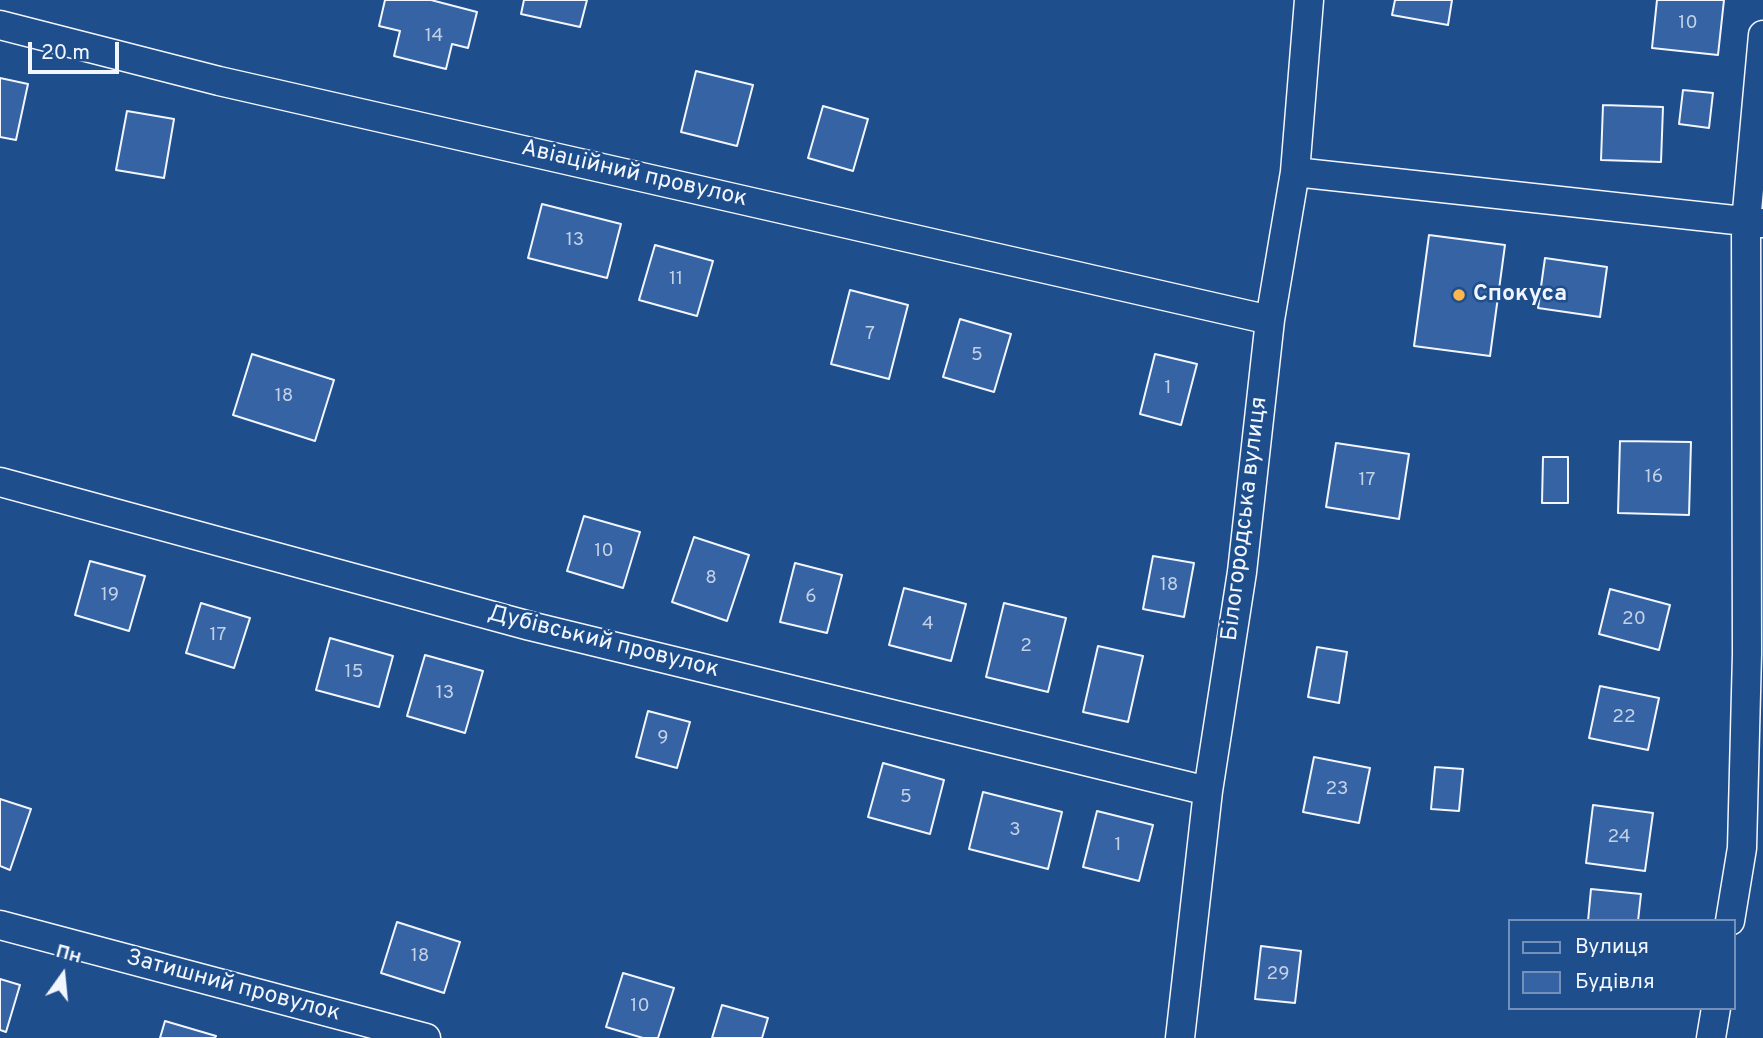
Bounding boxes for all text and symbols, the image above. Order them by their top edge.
house number: 10 [1678,13,1698,35]
house number: 14 [425,26,443,48]
scale bar [32,28,122,72]
text: 20 m [41,40,90,67]
street label: Авіаційний провулок [518,136,750,214]
house number: 13 [566,230,584,252]
house number: 11 [669,269,683,291]
place label: Спокуса [1473,281,1567,309]
marker: Спокуса [1451,287,1467,303]
house number: 7 [865,324,875,346]
house number: 5 [971,345,983,367]
house number: 1 [1164,378,1172,400]
house number: 18 [275,386,293,408]
street label: Білогородська вулиця [1217,395,1275,643]
house number: 16 [1645,467,1663,489]
house number: 17 [1359,470,1375,492]
house number: 10 [594,541,614,563]
house number: 8 [705,568,717,590]
house number: 18 [1160,575,1178,597]
house number: 19 [101,585,119,607]
house number: 6 [805,587,817,609]
street label: Дубівський провулок [484,601,722,685]
house number: 20 [1622,609,1646,631]
house number: 4 [922,614,934,636]
house number: 17 [210,625,226,647]
house number: 2 [1020,636,1032,658]
house number: 15 [345,662,363,684]
house number: 13 [436,683,454,705]
house number: 22 [1612,707,1636,729]
house number: 9 [657,728,669,750]
house number: 23 [1325,779,1349,801]
house number: 5 [900,787,912,809]
house number: 3 [1009,820,1021,842]
house number: 24 [1607,827,1631,849]
house number: 1 [1114,835,1122,857]
legend [1508,919,1735,1010]
text: Вулиця [1575,934,1649,961]
north arrow [28,940,98,1010]
text: Пн [53,940,84,970]
street label: Затишний провулок [123,945,343,1029]
house number: 18 [411,946,429,968]
house number: 29 [1267,964,1289,986]
text: Будівля [1575,969,1655,996]
house number: 10 [630,996,650,1018]

